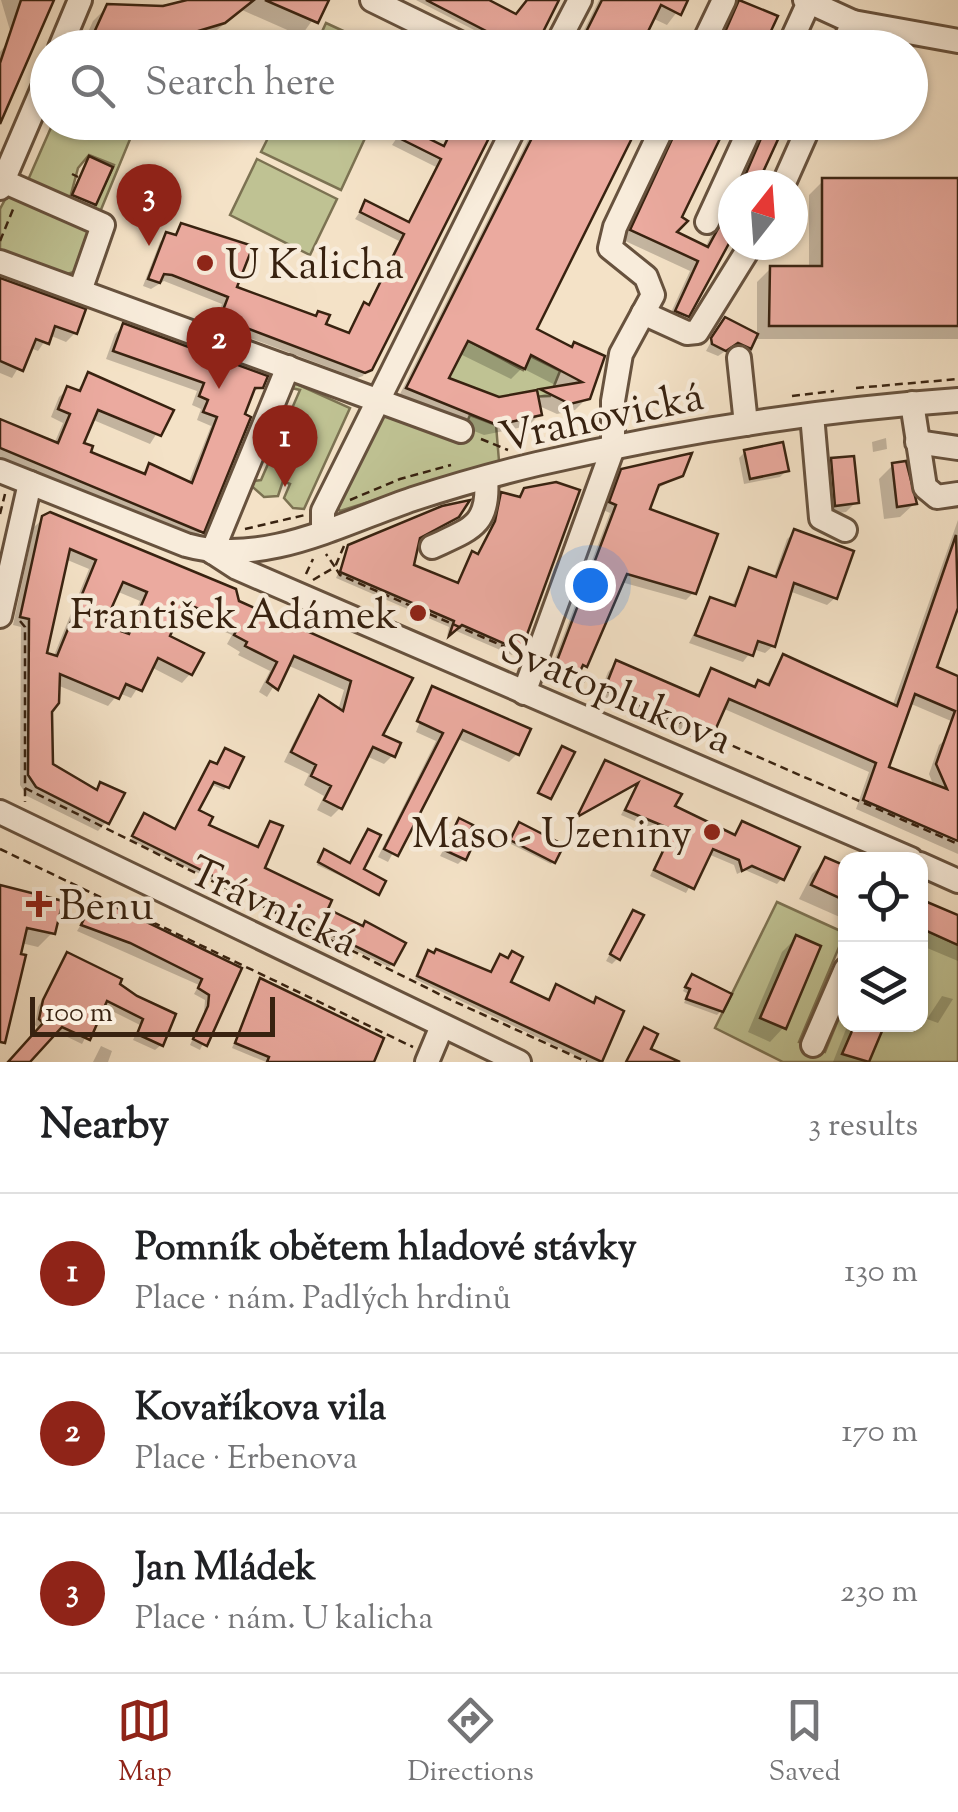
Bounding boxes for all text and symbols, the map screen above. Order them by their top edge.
search box [30,30,928,140]
icon: search [65,58,120,113]
text: Search here [145,58,336,112]
pin: 3 [116,164,182,246]
north arrow [718,170,808,260]
place label: U Kalicha [225,238,404,298]
marker: U Kalicha [194,252,216,274]
pin: 2 [186,306,252,389]
street label: Vrahovická [494,369,710,471]
pin: 1 [252,404,318,487]
your location [565,560,616,611]
place label: František Adámek [70,588,398,648]
marker: František Adámek [407,602,429,624]
street label: Svatoplukova [490,621,740,772]
place label: Maso - Uzeniny [411,807,692,867]
marker: Maso - Uzeniny [701,821,723,843]
street label: Trávnická [178,844,366,975]
map controls [838,852,928,1032]
button: locate [838,852,928,942]
place label: Benu [59,879,154,939]
marker: Benu [28,893,50,915]
button: layers [838,942,928,1032]
scale bar [30,992,275,1036]
text: 100 m [45,994,113,1034]
text: Nearby [40,1097,169,1157]
text: 3 results [808,1104,918,1150]
text: Pomník obětem hladové stávky [135,1223,637,1277]
text: 1 [67,1250,78,1296]
text: 130 m [844,1250,918,1296]
text: Place · nám. Padlých hrdinů [135,1277,511,1323]
text: Kovaříkova vila [135,1383,386,1437]
text: 2 [65,1410,80,1456]
text: 170 m [841,1410,918,1456]
text: Place · Erbenova [135,1437,357,1483]
text: Jan Mládek [135,1543,316,1597]
text: 3 [66,1570,79,1616]
text: 230 m [840,1570,918,1616]
text: Place · nám. U kalicha [135,1597,433,1643]
tab: Map [117,1693,172,1793]
tab: Directions [407,1693,534,1793]
tab: Saved [769,1693,841,1793]

